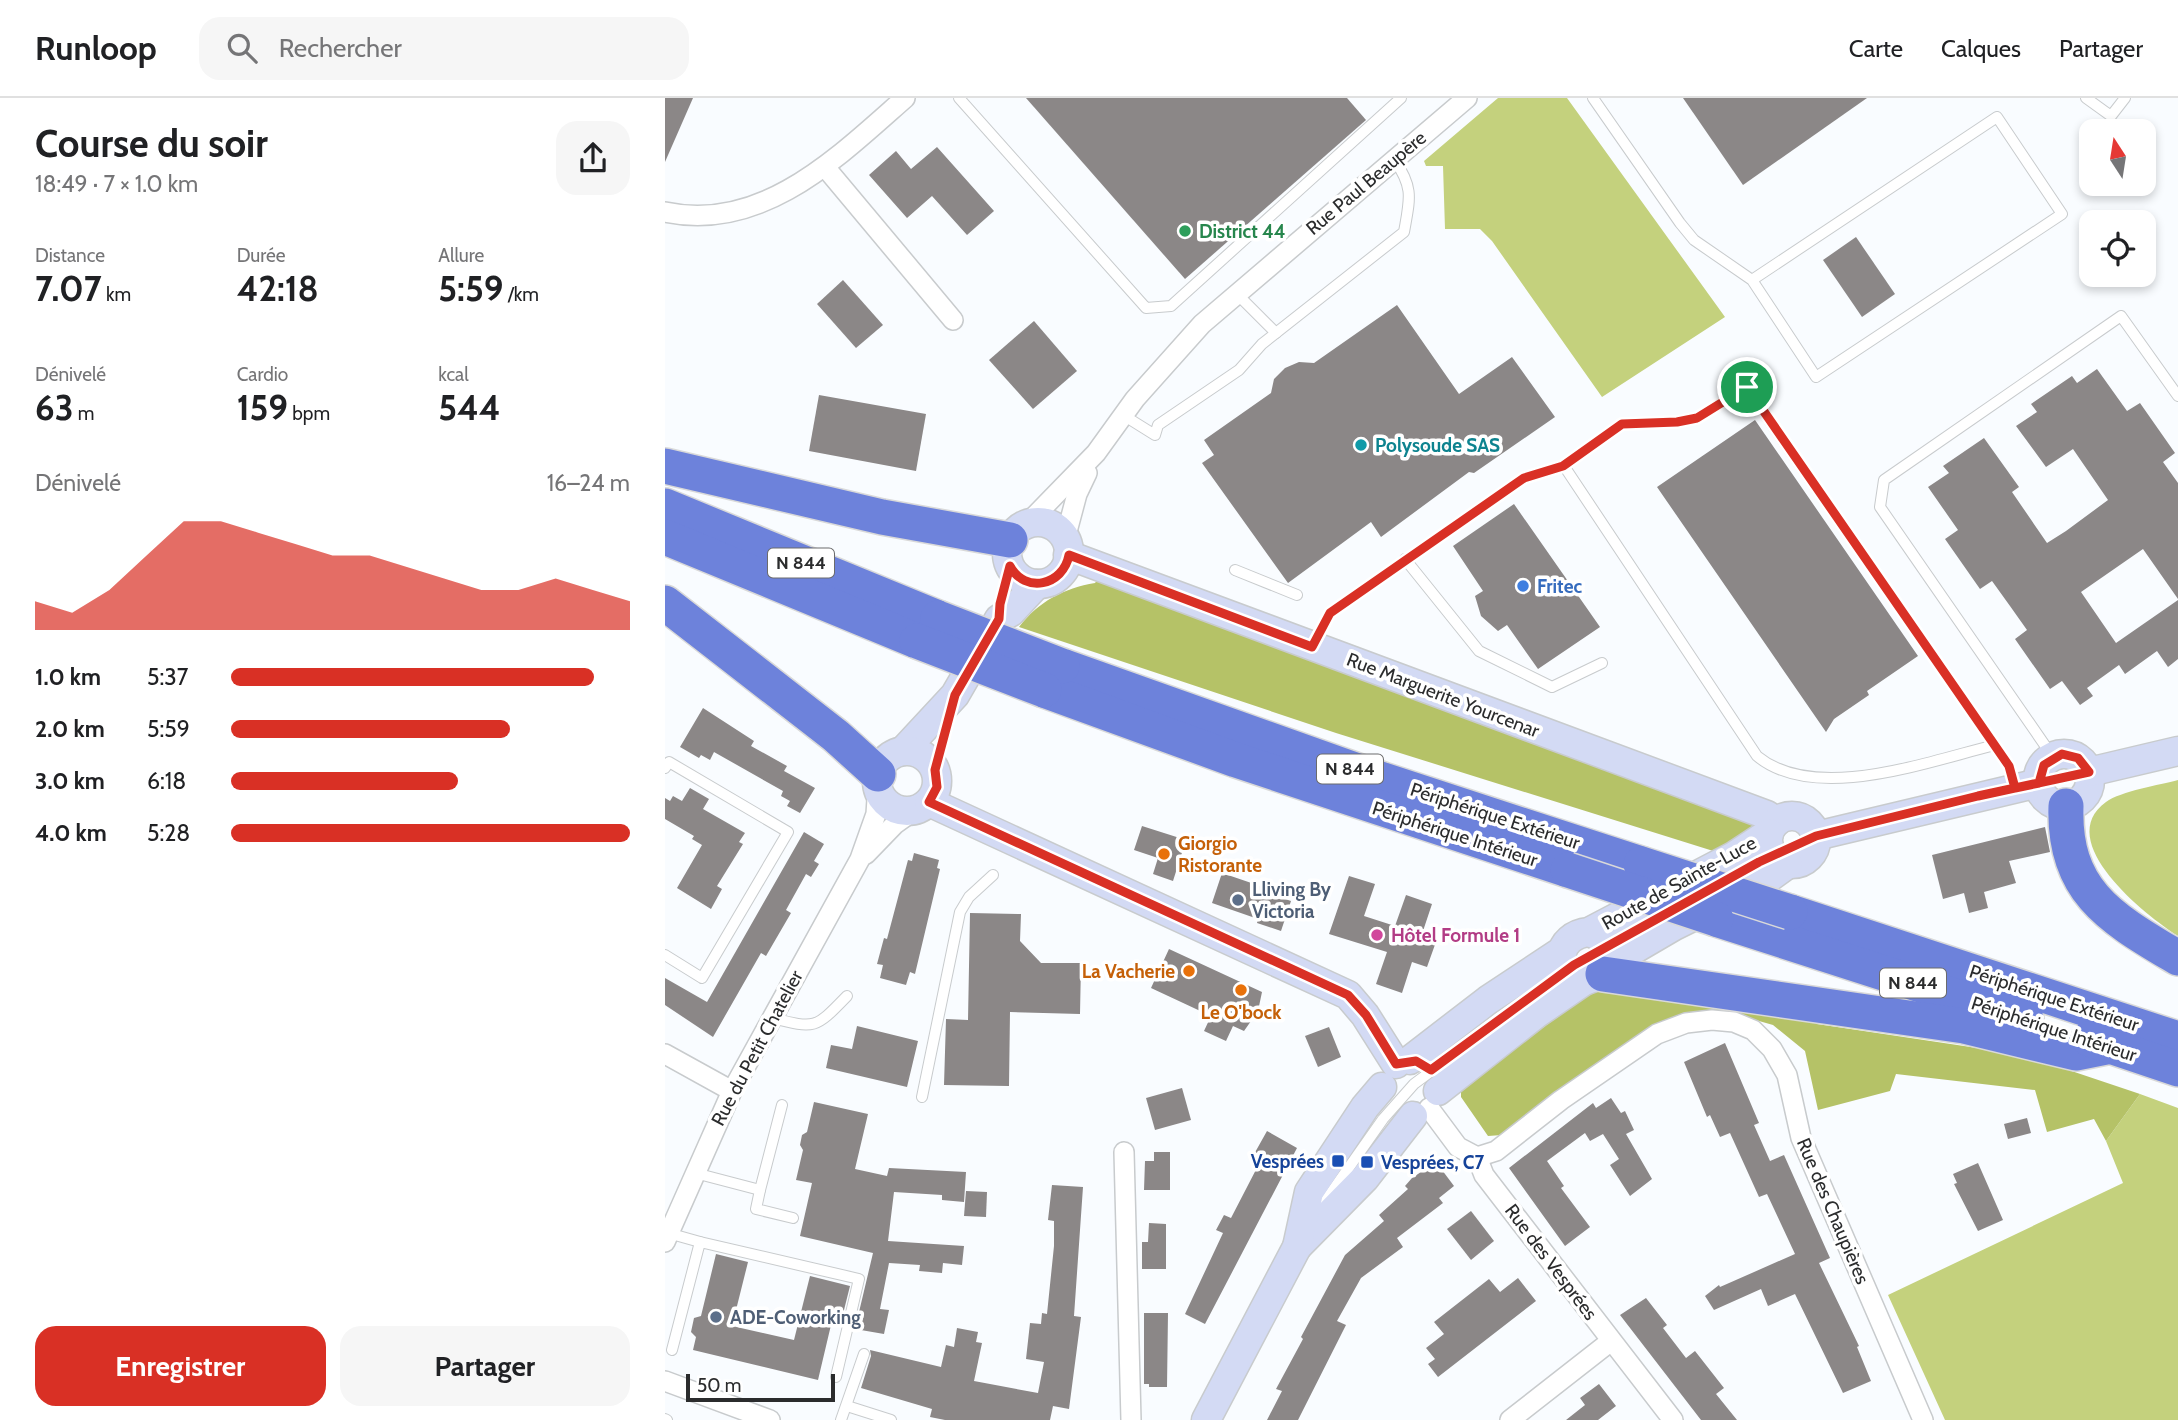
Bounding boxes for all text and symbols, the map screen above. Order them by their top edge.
search box [199,17,689,80]
text: Runloop [35,28,157,68]
icon: search [223,29,261,67]
text: Rechercher [279,32,402,64]
text: Carte [1849,34,1903,63]
text: Calques [1941,34,2021,63]
text: Partager [2059,34,2143,63]
north arrow [2079,119,2156,196]
map controls [2079,119,2156,287]
text: Course du soir [35,120,268,167]
button: share [556,121,630,195]
street label: Rue Paul Beaupère [1301,126,1431,240]
text: 18:49 · 7 × 1.0 km [35,170,198,198]
button: locate [2079,210,2156,287]
place label: District 44 [1199,220,1286,243]
marker: District 44 [1177,223,1193,239]
text: Distance [35,244,105,267]
text: Durée [237,244,286,267]
text: Allure [438,244,484,267]
text: 7.07 [35,267,102,310]
text: 42:18 [237,267,319,310]
text: 5:59 [438,267,503,310]
text: km [102,283,131,306]
text: /km [503,283,539,306]
pin [1717,357,1777,417]
text: Dénivelé [35,363,106,386]
text: Cardio [237,363,288,386]
text: kcal [438,363,469,386]
icon: arrive [1728,368,1766,406]
text: 63 [35,386,74,429]
text: 159 [237,386,288,429]
text: 544 [438,386,501,429]
text: m [74,402,95,425]
text: bpm [288,402,330,425]
place label: Polysoude SAS [1375,434,1500,457]
marker: Polysoude SAS [1353,437,1369,453]
text: Dénivelé [35,469,121,497]
text: 16–24 m [547,469,630,497]
road number: N 844 [768,548,834,578]
place label: Fritec [1537,575,1582,598]
marker: Fritec [1515,578,1531,594]
street label: Rue Marguerite Yourcenar [1344,648,1542,742]
text: 1.0 km [35,663,101,691]
text: 5:37 [147,663,188,691]
text: 2.0 km [35,715,105,743]
text: 5:59 [147,715,190,743]
road number: N 844 [1317,754,1383,784]
text: 3.0 km [35,767,105,795]
text: 6:18 [147,767,186,795]
street label: Périphérique Extérieur [1407,778,1583,854]
street label: Périphérique Intérieur [1369,796,1541,872]
text: 4.0 km [35,819,107,847]
text: 5:28 [147,819,190,847]
street label: Route de Sainte-Luce [1598,831,1760,935]
place label: Giorgio Ristorante [1178,832,1262,877]
marker: Giorgio Ristorante [1156,846,1172,862]
place label: Lliving By Victoria [1252,878,1332,923]
marker: Lliving By Victoria [1230,892,1246,908]
place label: Hôtel Formule 1 [1391,924,1520,947]
marker: Hôtel Formule 1 [1369,927,1385,943]
place label: La Vacherie [1082,960,1175,983]
street label: Périphérique Extérieur [1966,960,2142,1036]
marker: La Vacherie [1181,963,1197,979]
street label: Rue du Petit Chatelier [706,966,808,1130]
road number: N 844 [1880,968,1946,998]
marker: Le O'bock [1233,982,1249,998]
street label: Périphérique Intérieur [1968,991,2140,1067]
place label: Le O'bock [1201,1001,1282,1024]
street label: Rue des Chaupières [1792,1135,1874,1288]
place label: Vesprées [1251,1150,1324,1173]
place label: Vesprées, C7 [1381,1151,1484,1174]
marker: Vesprées [1330,1153,1346,1169]
marker: Vesprées, C7 [1359,1154,1375,1170]
street label: Rue des Vesprées [1500,1199,1602,1325]
place label: ADE-Coworking [730,1306,861,1329]
marker: ADE-Coworking [708,1309,724,1325]
button: Enregistrer [35,1326,326,1406]
button: Partager [340,1326,630,1406]
scale bar [686,1371,835,1403]
text: 50 m [697,1374,741,1397]

